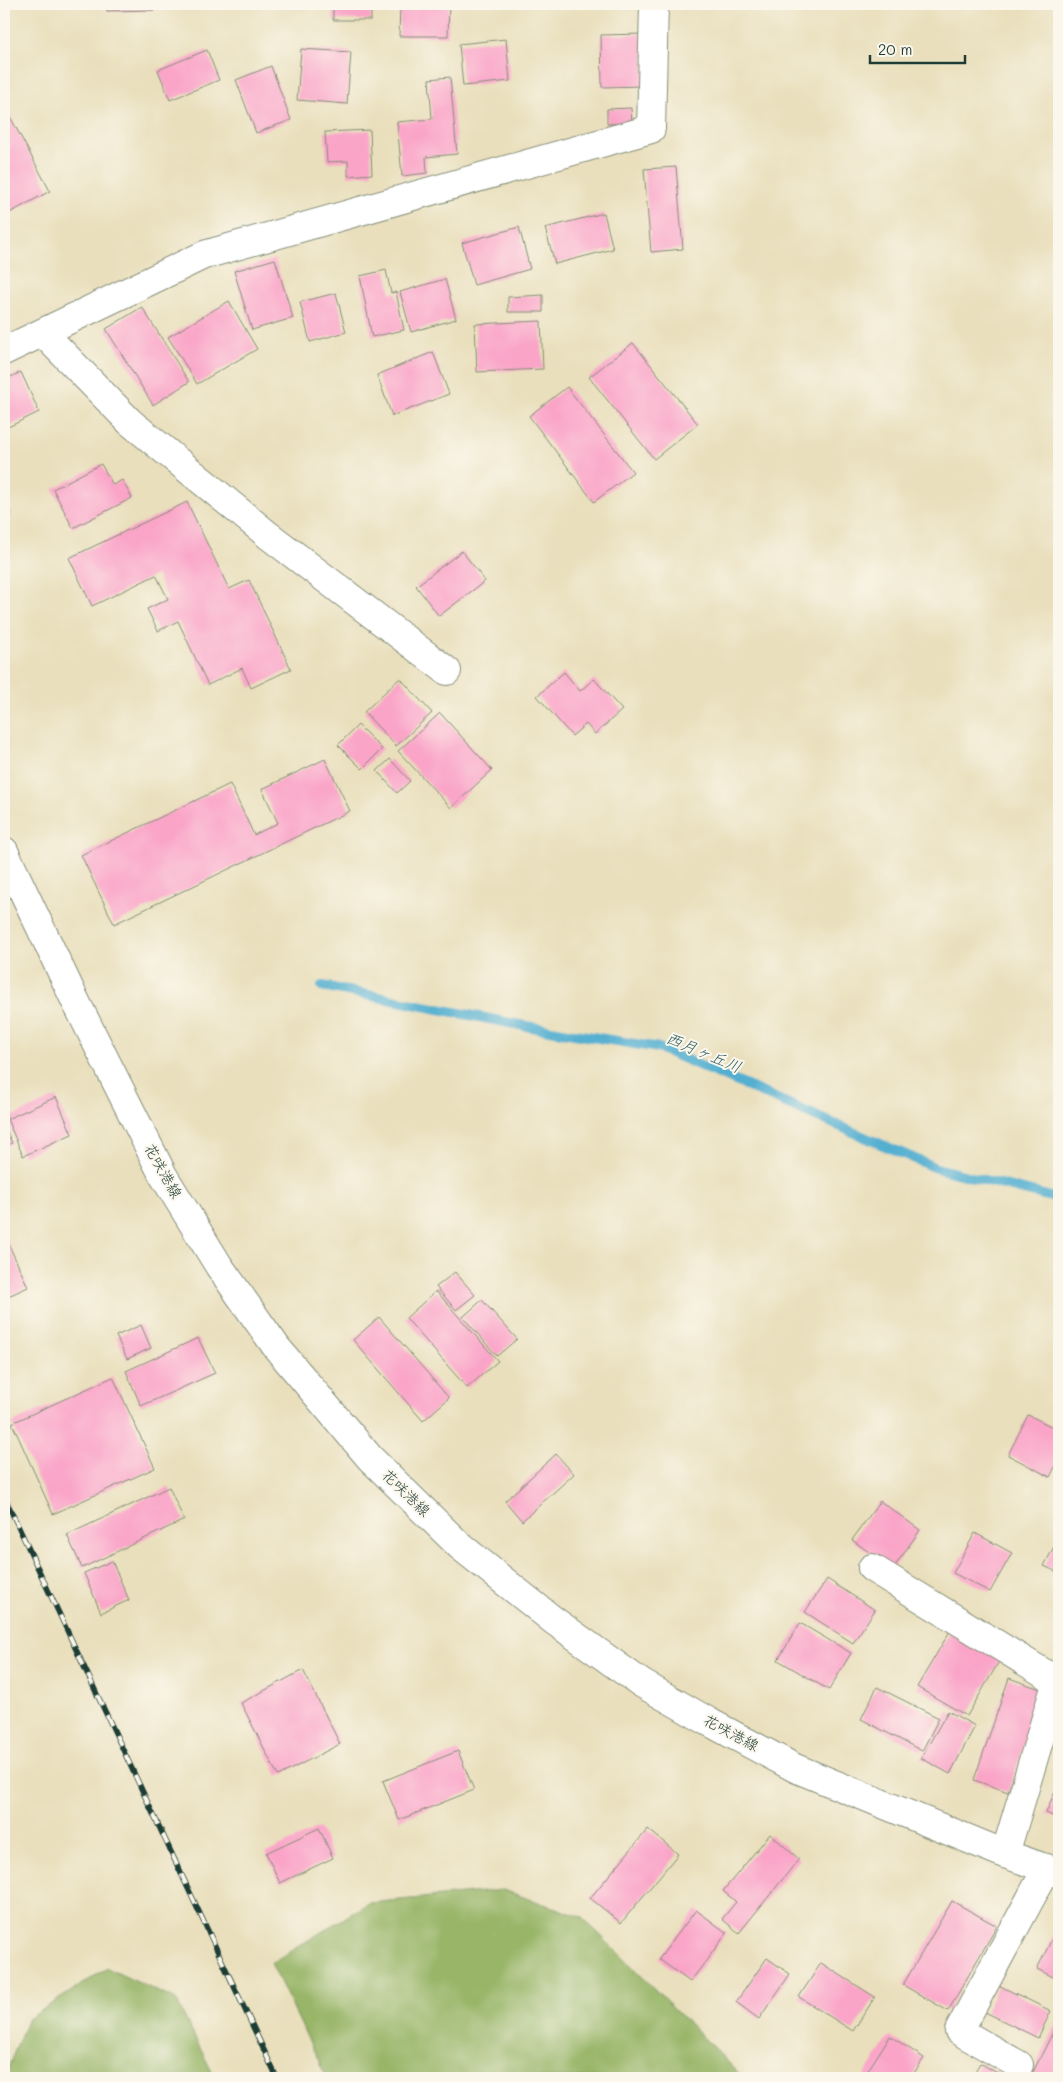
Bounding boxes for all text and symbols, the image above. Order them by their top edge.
scale bar [870,32,966,64]
text: 20 m [878,39,912,59]
water label: 西月ヶ丘川 [663,1026,745,1077]
street label: 花咲港線 [141,1139,187,1202]
street label: 花咲港線 [378,1464,435,1520]
street label: 花咲港線 [700,1709,763,1755]

